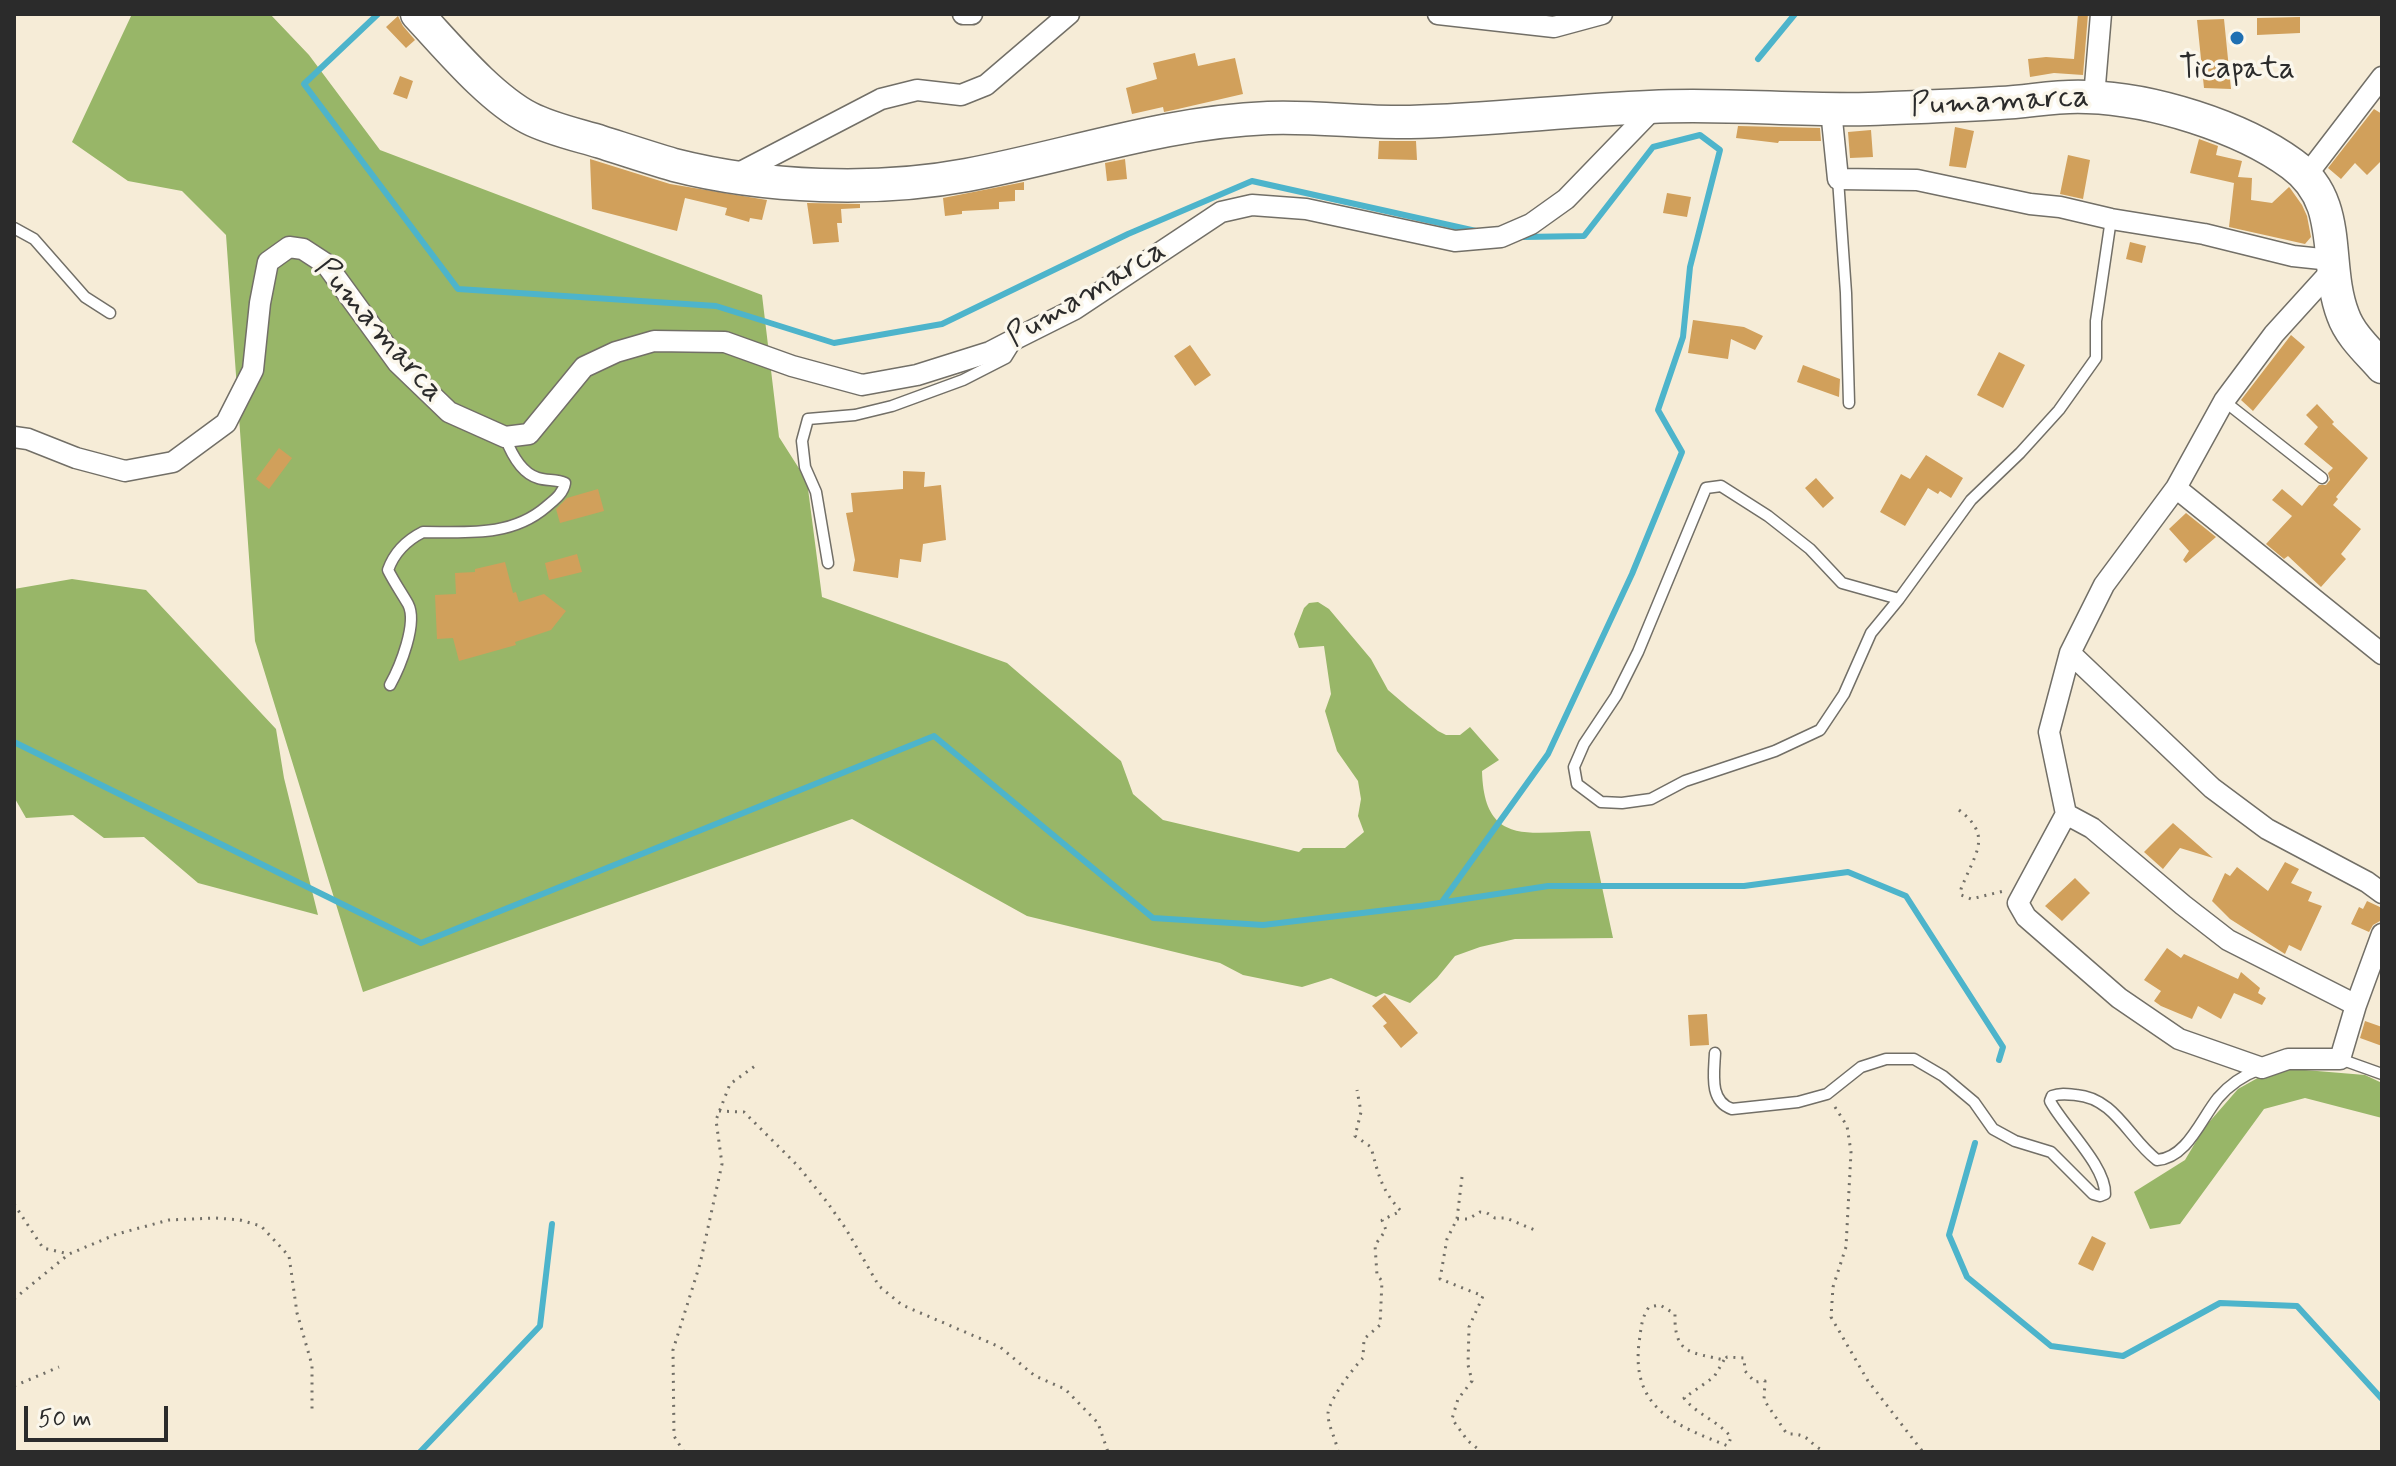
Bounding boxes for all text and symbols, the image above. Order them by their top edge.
marker: Ticapata [2228,29,2246,47]
place label: Ticapata [2179,51,2295,89]
street label: Pumamarca [1910,79,2090,127]
street label: Pumamarca [1001,233,1173,357]
street label: Pumamarca [305,251,451,411]
scale bar [28,1390,172,1440]
text: 50 m [38,1404,92,1435]

